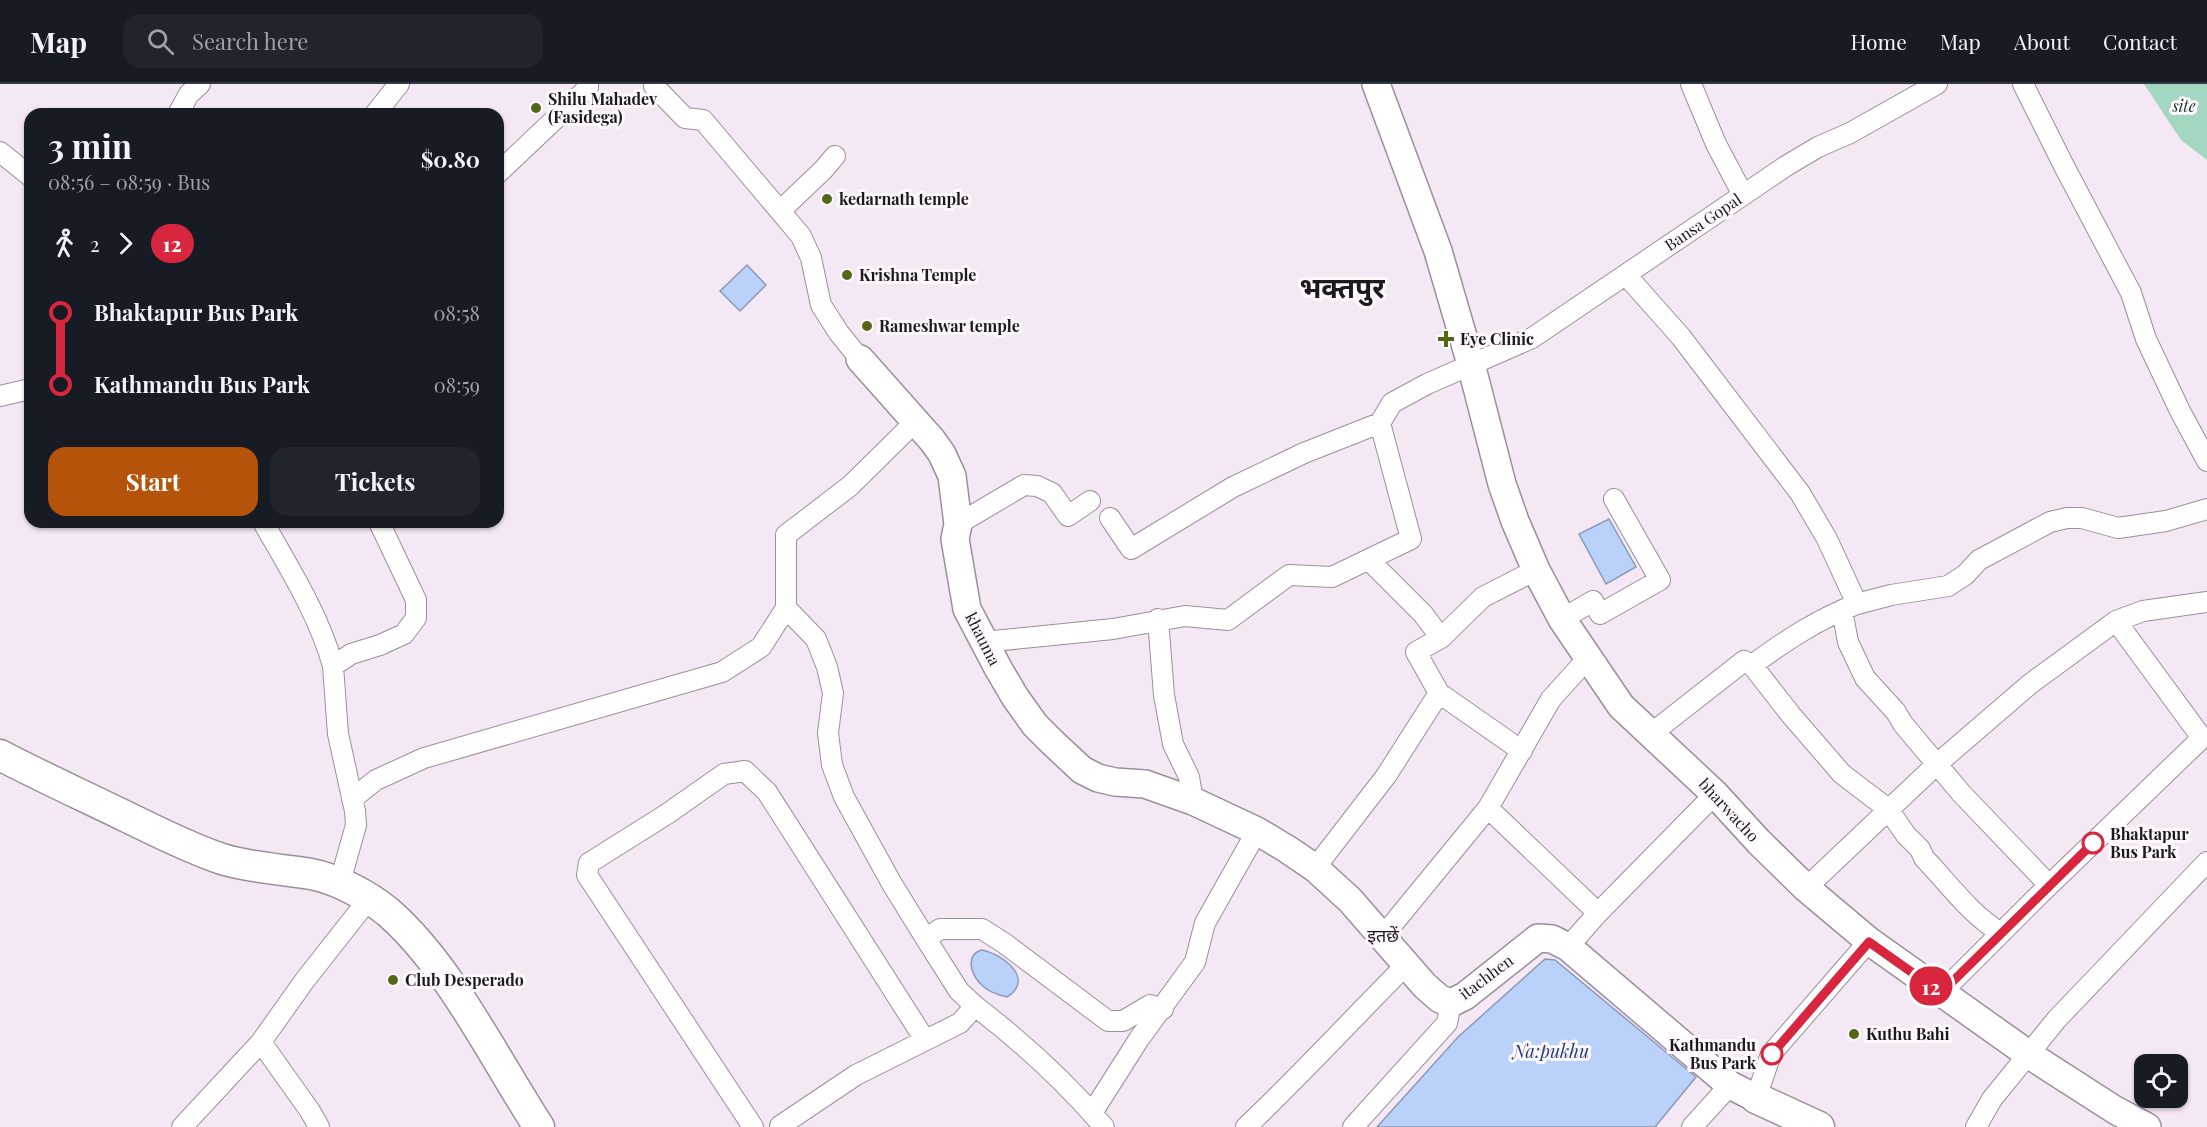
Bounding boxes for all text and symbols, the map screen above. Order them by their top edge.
search box [123,14,543,68]
text: Map [30,23,87,60]
icon: search [144,25,177,58]
text: Search here [192,26,308,56]
text: Home [1851,27,1907,55]
text: Map [1940,27,1981,55]
text: About [2014,27,2070,55]
text: Contact [2103,27,2177,55]
place label: Shilu Mahadev (Fasidega) [548,88,658,127]
park label: site [2171,95,2196,116]
marker: Shilu Mahadev (Fasidega) [529,101,543,115]
text: 3 min [48,123,132,167]
text: $0.80 [421,144,480,174]
text: 08:56 – 08:59 · Bus [48,168,210,195]
place label: kedarnath temple [839,188,969,209]
street label: Bansa Gopal [1660,188,1746,255]
marker: kedarnath temple [820,192,834,206]
icon: walk [48,227,81,260]
icon: forward [109,227,142,260]
text: 12 [163,229,182,257]
text: 2 [90,230,100,257]
place label: Krishna Temple [859,264,976,285]
marker: Krishna Temple [840,268,854,282]
district label: भक्तपुर [1299,268,1385,306]
text: Bhaktapur Bus Park [94,297,298,327]
text: 08:58 [434,299,480,326]
place label: Rameshwar temple [879,315,1020,336]
marker: Rameshwar temple [860,319,874,333]
place label: Eye Clinic [1460,328,1534,349]
marker: Eye Clinic [1437,330,1455,348]
text: Kathmandu Bus Park [94,369,310,399]
text: 08:59 [434,371,480,398]
button: Start [48,447,258,516]
button: Tickets [270,447,480,516]
street label: khauma [961,609,1006,669]
street label: bharwacho [1695,773,1764,846]
place label: Bhaktapur Bus Park [2110,823,2189,862]
marker: Bhaktapur Bus Park [2082,832,2104,854]
district label: इतछें [1367,923,1399,947]
street label: itachhen [1454,949,1517,1004]
line badge: 12 [1904,966,1958,1006]
place label: Club Desperado [405,969,524,990]
text: 12 [1921,972,1941,1000]
marker: Club Desperado [386,973,400,987]
place label: Kuthu Bahi [1866,1023,1950,1044]
marker: Kuthu Bahi [1847,1027,1861,1041]
place label: Kathmandu Bus Park [1669,1034,1757,1073]
water label: Na:pukhu [1511,1039,1589,1063]
marker: Kathmandu Bus Park [1761,1043,1783,1065]
map controls [2134,1054,2188,1108]
button: locate [2134,1054,2188,1108]

